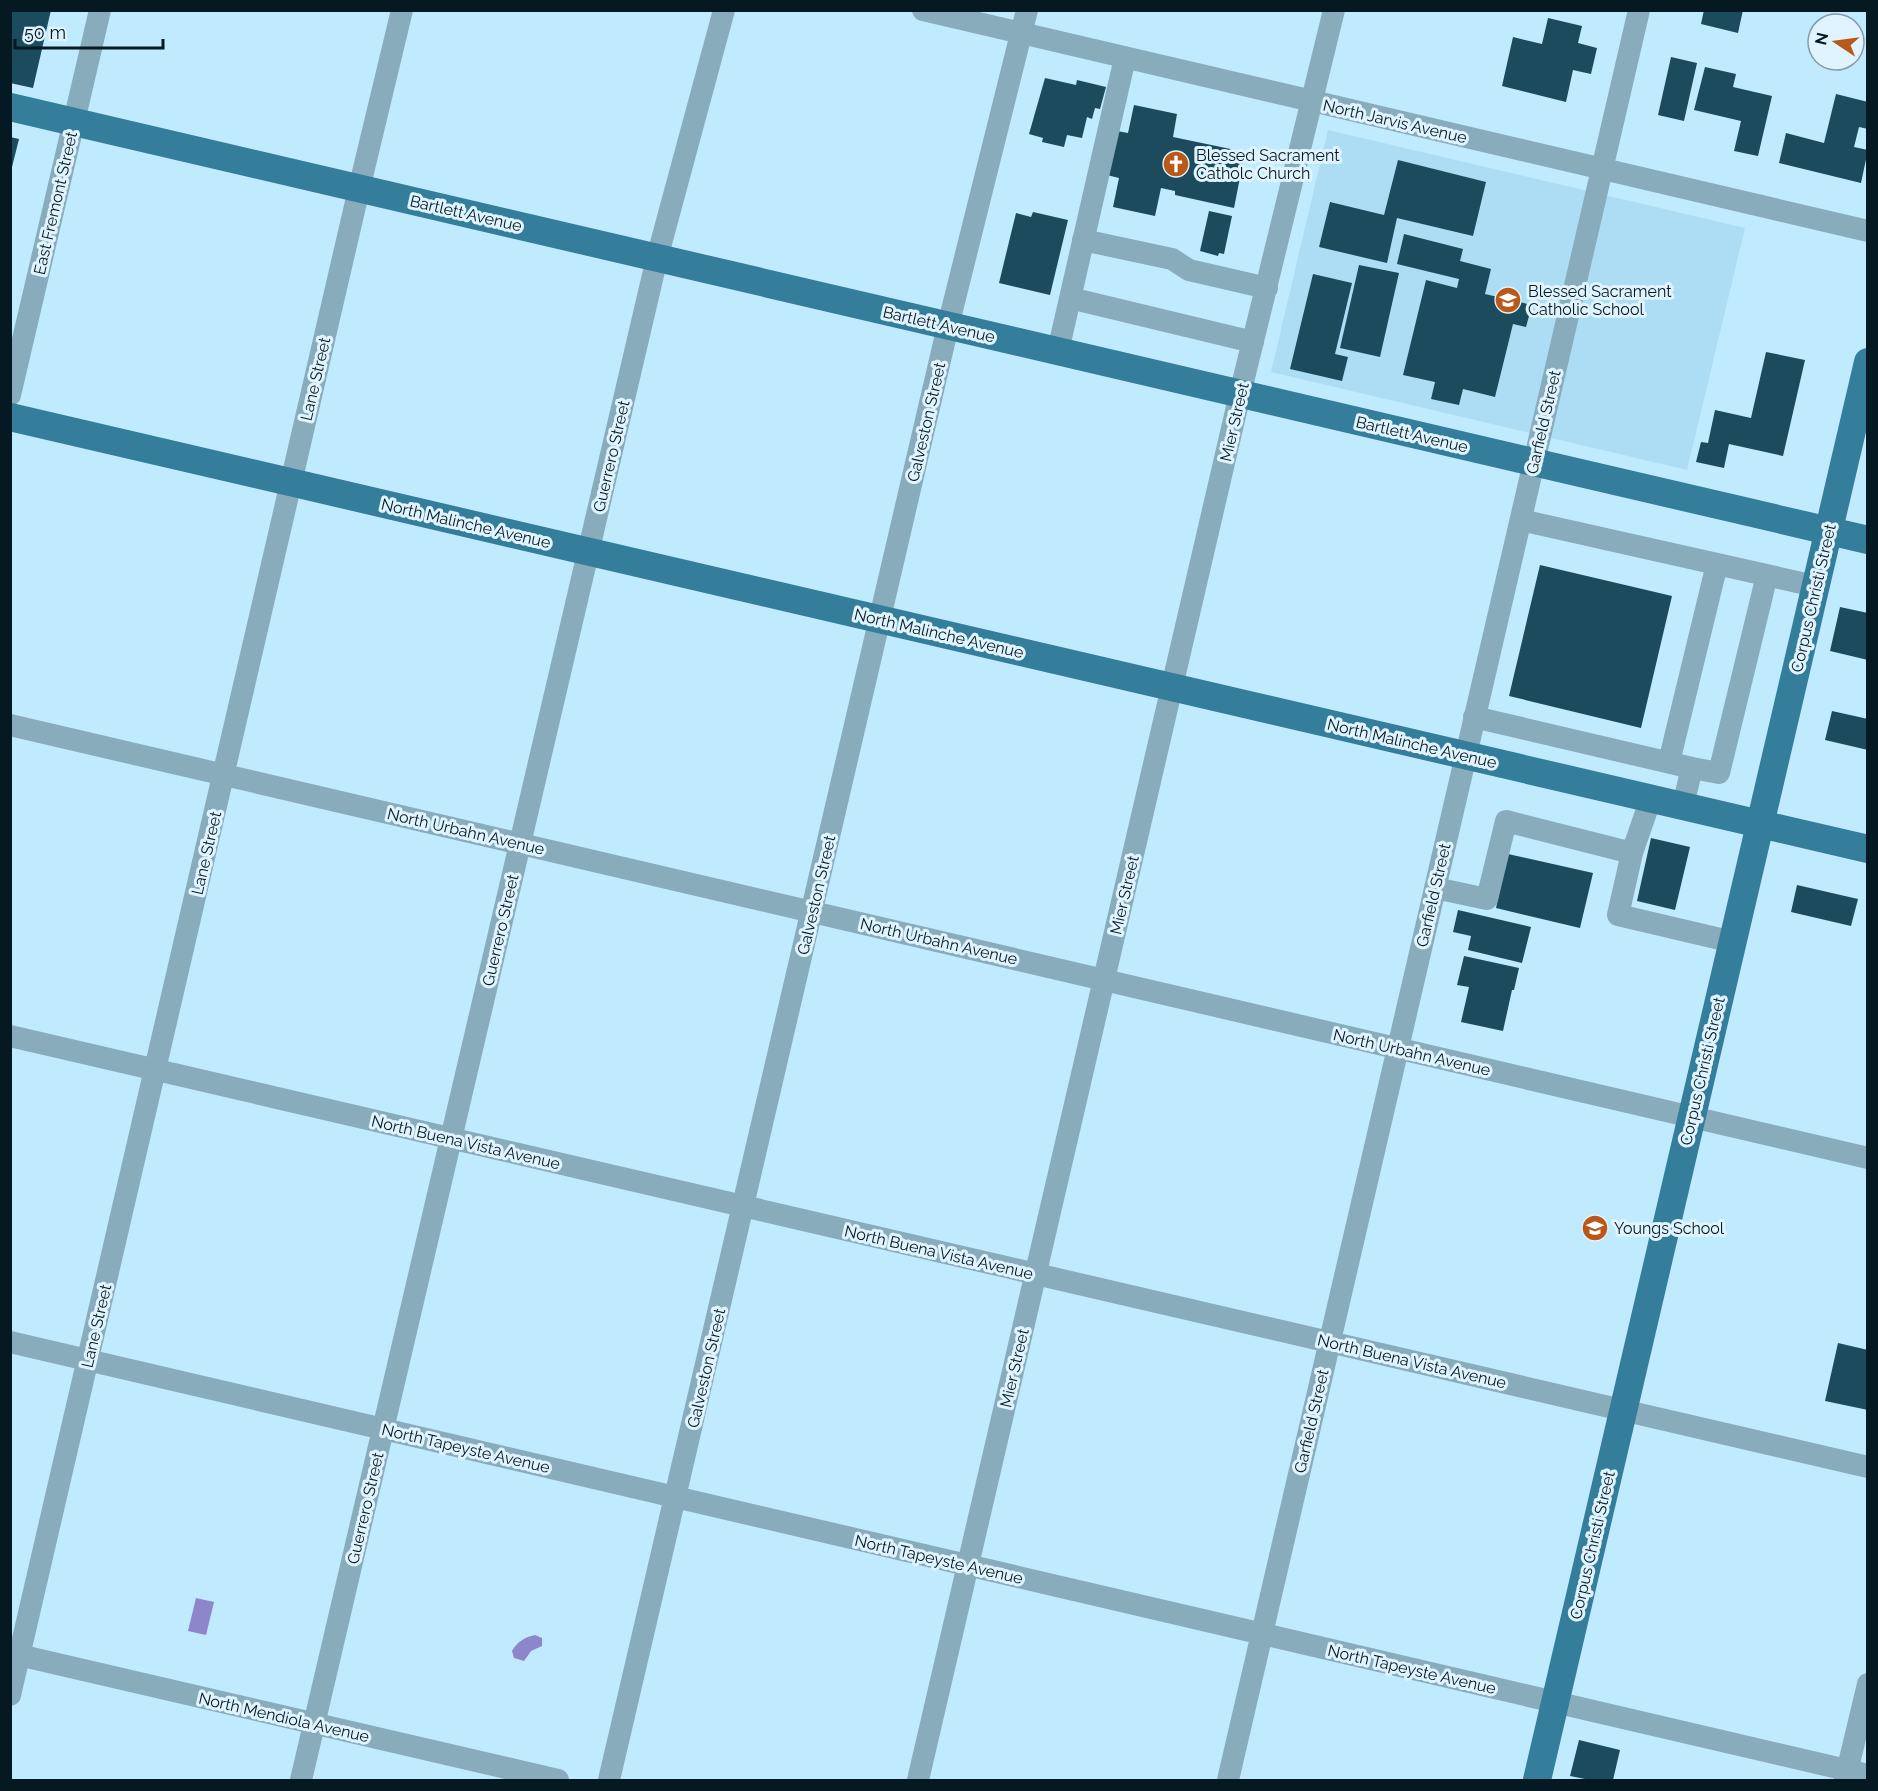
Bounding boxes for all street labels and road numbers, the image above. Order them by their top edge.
street label: North Jarvis Avenue [1321,96,1469,147]
street label: East Fremont Street [30,129,81,277]
street label: Bartlett Avenue [408,191,524,236]
street label: Bartlett Avenue [881,302,997,347]
street label: Lane Street [297,335,334,423]
street label: Galveston Street [903,360,950,484]
street label: Garfield Street [1522,368,1565,476]
street label: Mier Street [1216,380,1253,464]
street label: Guerrero Street [589,398,634,514]
street label: Bartlett Avenue [1354,412,1470,457]
street label: North Malinche Avenue [379,495,552,552]
street label: Corpus Christi Street [1787,521,1840,674]
street label: North Malinche Avenue [852,605,1025,662]
street label: North Malinche Avenue [1325,715,1498,772]
street label: North Urbahn Avenue [385,804,546,859]
street label: Lane Street [188,809,225,897]
street label: Galveston Street [793,833,840,957]
street label: Garfield Street [1412,841,1455,949]
street label: Mier Street [1106,853,1143,937]
street label: Guerrero Street [478,872,523,988]
street label: North Urbahn Avenue [858,914,1019,969]
street label: Corpus Christi Street [1676,994,1729,1147]
street label: North Urbahn Avenue [1331,1025,1492,1080]
street label: North Buena Vista Avenue [370,1112,562,1173]
street label: North Buena Vista Avenue [843,1222,1035,1283]
street label: Lane Street [78,1282,115,1370]
street label: Galveston Street [683,1306,730,1430]
street label: Mier Street [996,1326,1033,1410]
street label: North Buena Vista Avenue [1316,1331,1508,1392]
street label: Garfield Street [1290,1367,1333,1475]
street label: North Tapeyste Avenue [380,1420,552,1477]
street label: Guerrero Street [343,1450,388,1566]
street label: Corpus Christi Street [1566,1468,1619,1621]
street label: North Tapeyste Avenue [853,1531,1025,1588]
street label: North Tapeyste Avenue [1326,1641,1498,1698]
street label: North Mendiola Avenue [197,1689,371,1746]

